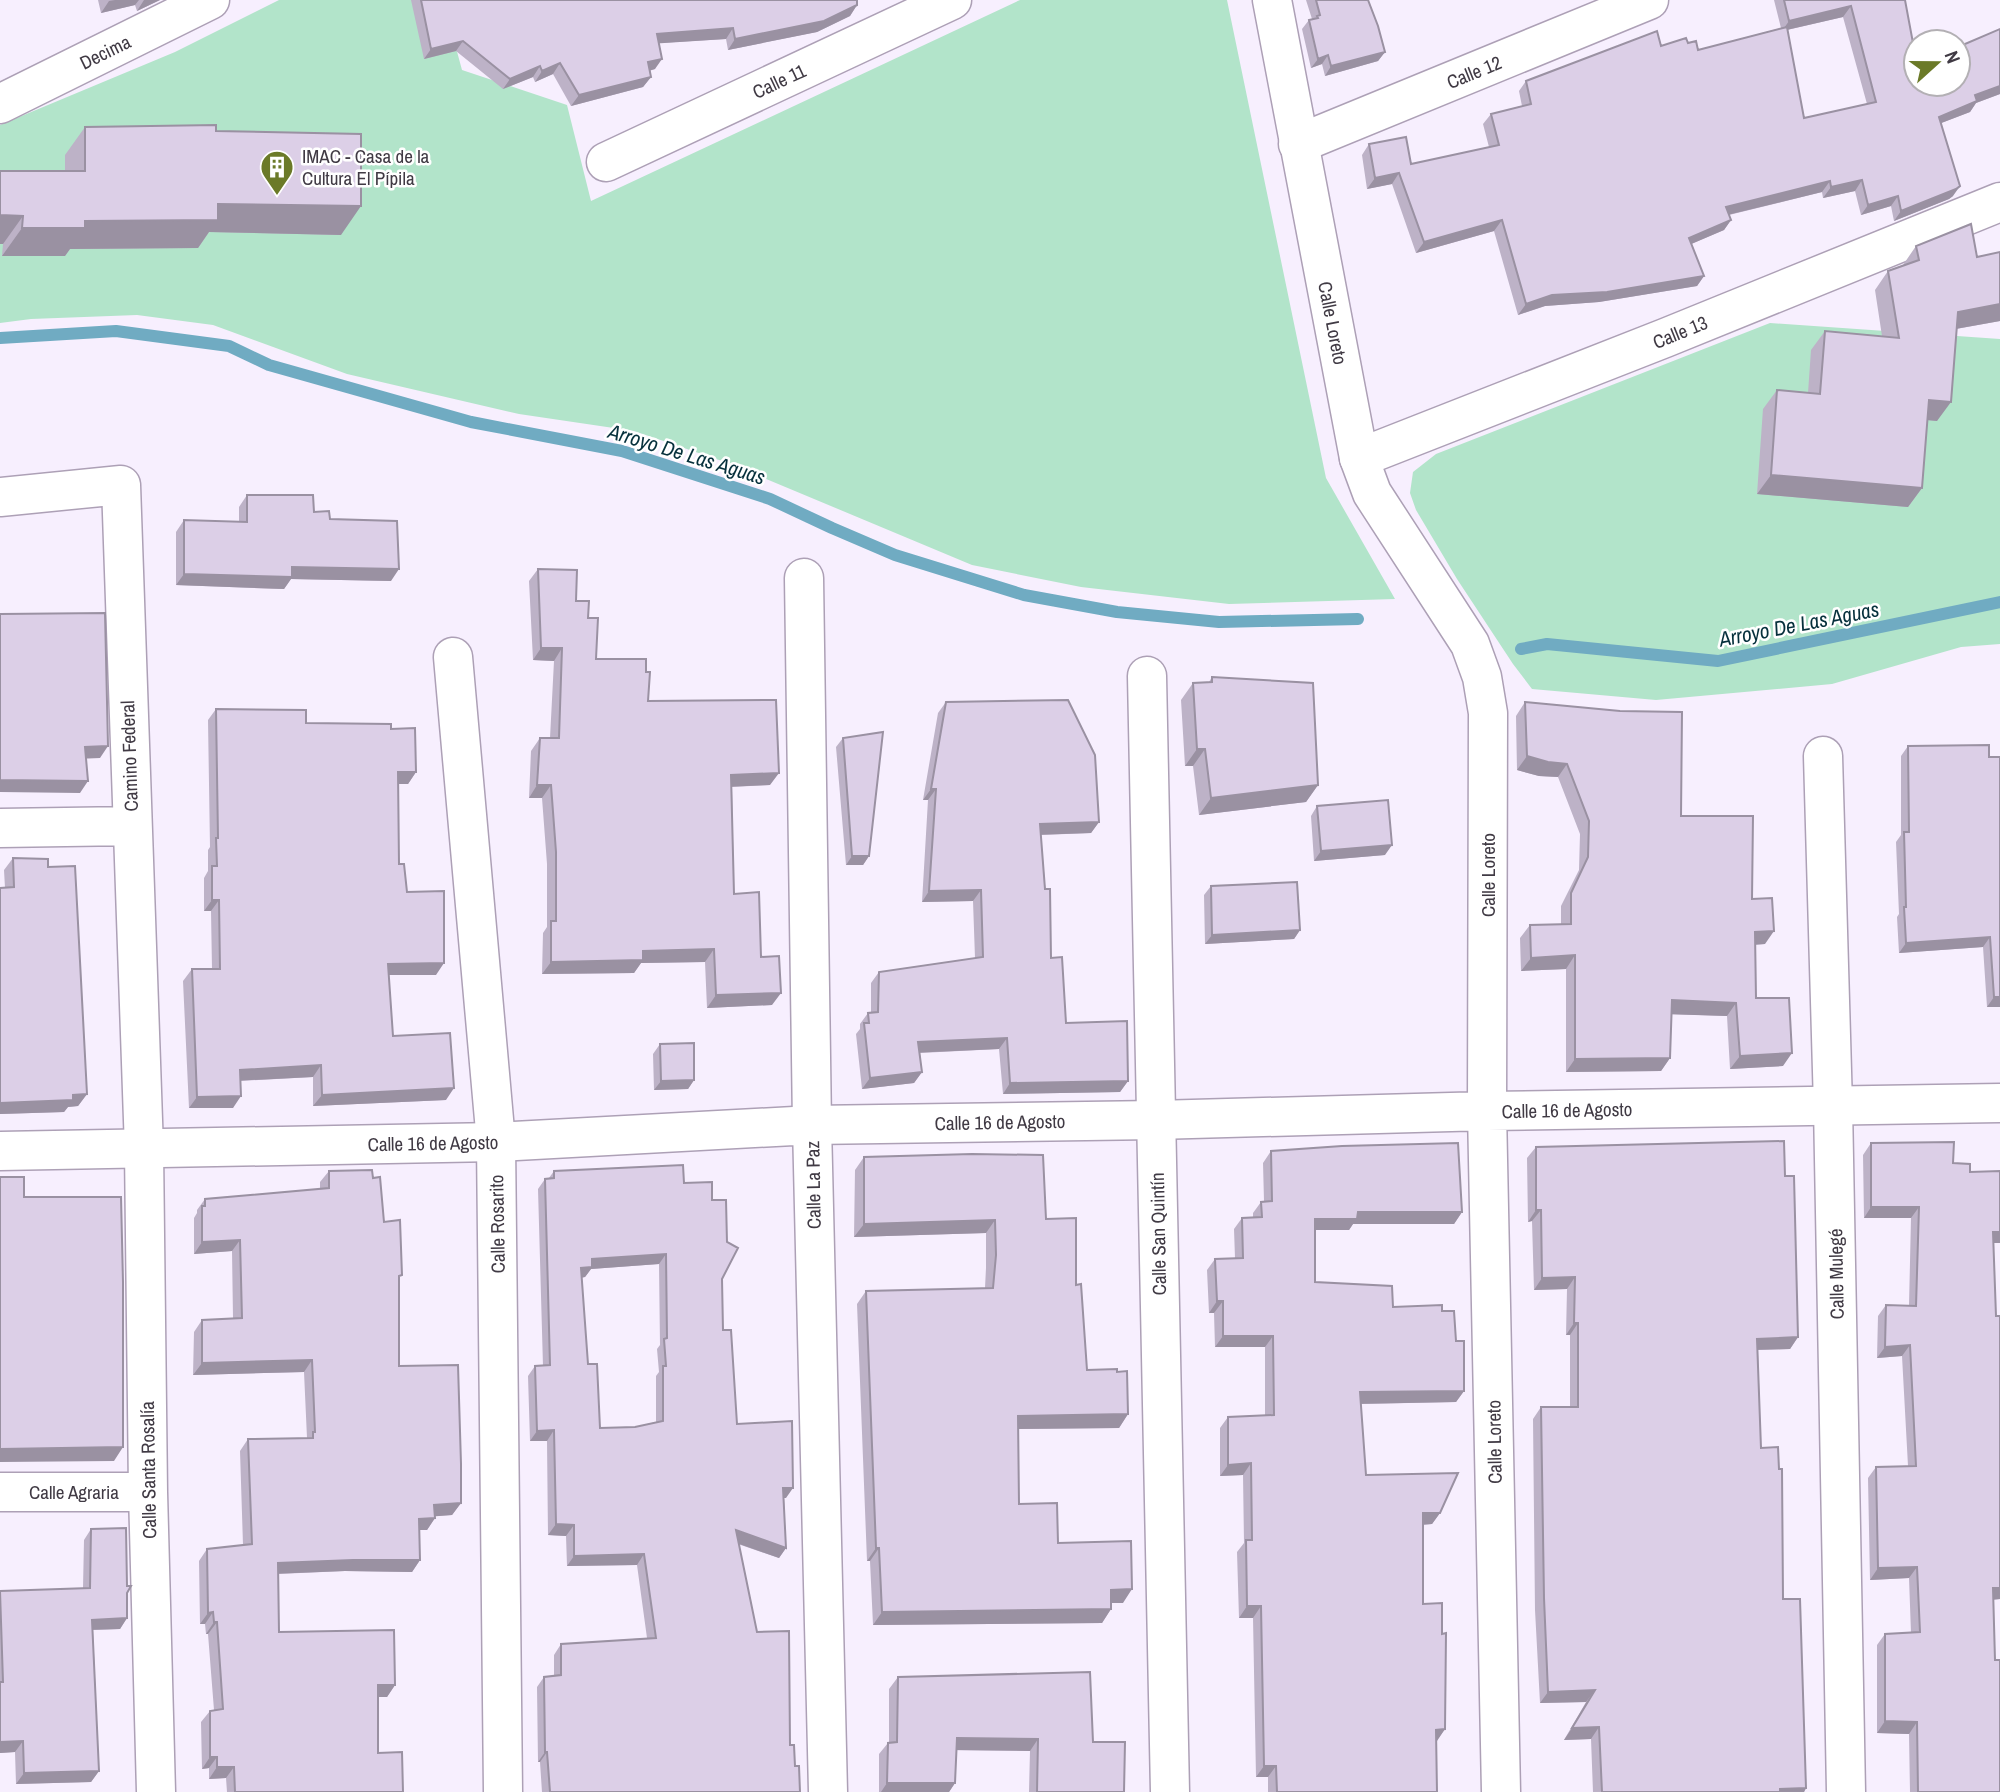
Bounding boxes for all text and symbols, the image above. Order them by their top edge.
street label: Decima [75,28,135,75]
north arrow [1902,28,1972,98]
text: N [1939,47,1967,67]
street label: Calle 12 [1443,49,1505,95]
street label: Calle 11 [748,57,810,105]
place label: IMAC - Casa de la Cultura El Pípila [302,143,430,191]
building icon: IMAC - Casa de la Cultura El Pípila [258,148,296,197]
street label: Calle Loreto [1312,279,1354,367]
street label: Calle 13 [1649,309,1711,355]
water label: Arroyo De Las Aguas [604,416,769,492]
water label: Arroyo De Las Aguas [1715,594,1882,654]
street label: Camino Federal [114,700,144,812]
street label: Calle Loreto [1475,833,1501,917]
street label: Calle 16 de Agosto [1501,1096,1633,1124]
street label: Calle 16 de Agosto [934,1108,1066,1136]
street label: Calle 16 de Agosto [367,1129,499,1157]
street label: Calle La Paz [799,1140,827,1229]
street label: Calle San Quintín [1144,1172,1172,1296]
street label: Calle Rosarito [483,1174,511,1274]
street label: Calle Mulegé [1822,1228,1850,1320]
street label: Calle Loreto [1480,1400,1508,1484]
street label: Calle Santa Rosalía [134,1401,162,1539]
street label: Calle Agraria [29,1479,119,1505]

